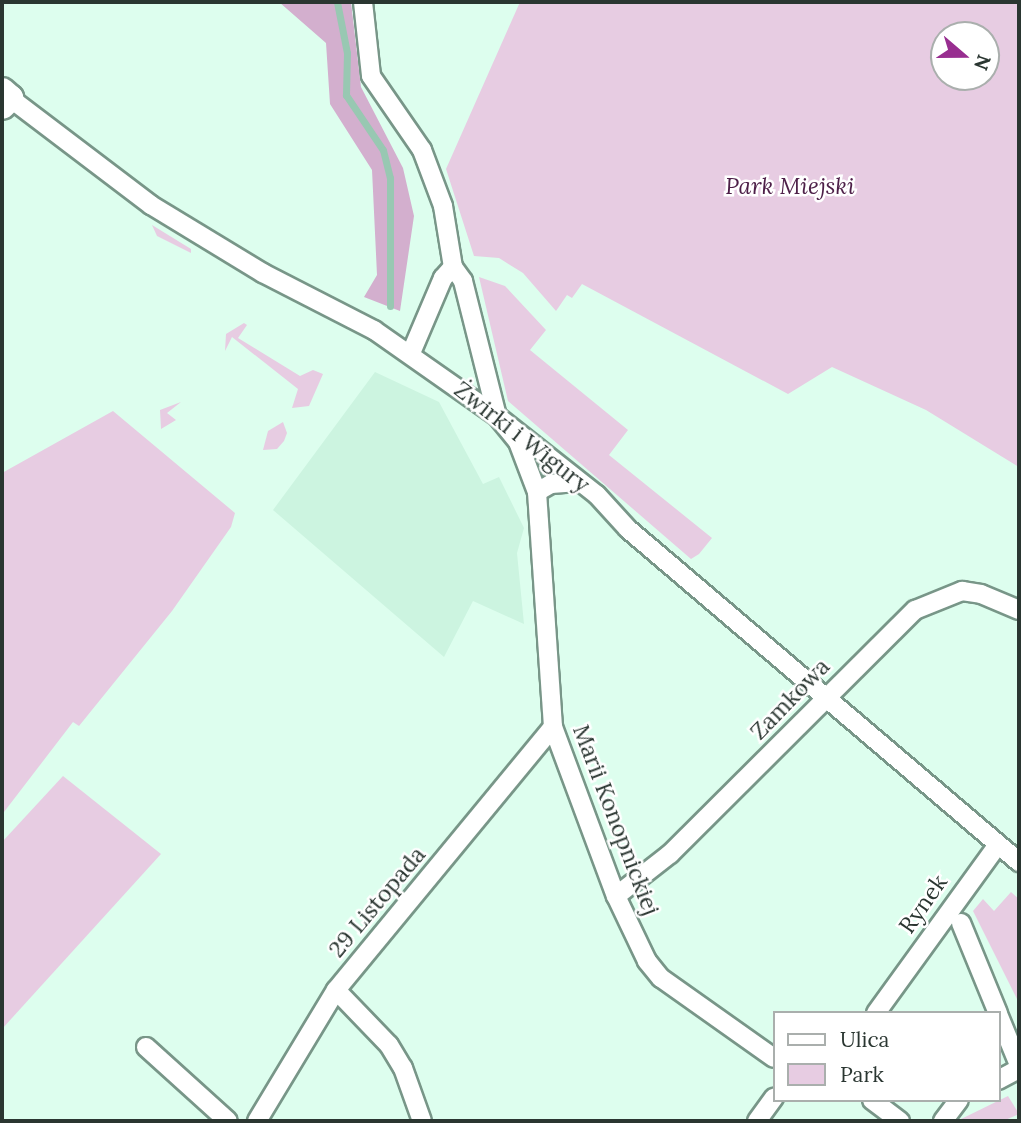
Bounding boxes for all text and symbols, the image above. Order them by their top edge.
north arrow [930,21,1000,91]
text: N [969,51,997,74]
park label: Park Miejski [725,172,855,200]
street label: Żwirki i Wigury [449,376,595,498]
street label: Zamkowa [745,653,835,745]
street label: Marii Konopnickiej [567,721,665,919]
street label: 29 Listopada [323,841,431,963]
street label: Rynek [893,869,953,939]
legend [772,1011,1000,1102]
text: Ulica [840,1026,889,1053]
text: Park [840,1061,884,1088]

